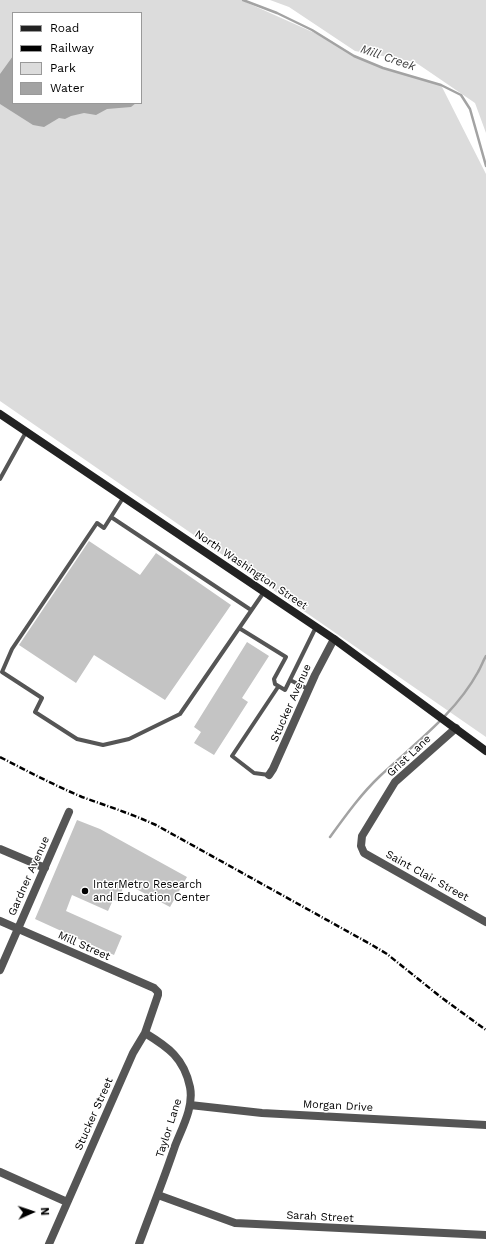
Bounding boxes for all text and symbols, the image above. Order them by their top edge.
legend [12,12,142,104]
text: Road [50,21,79,35]
text: Railway [50,41,94,55]
water label: Mill Creek [359,42,417,74]
text: Park [50,61,76,75]
text: Water [50,81,84,95]
street label: North Washington Street [192,527,310,613]
street label: Stucker Avenue [268,662,314,744]
street label: Grist Lane [384,732,434,780]
street label: Gardner Avenue [6,834,52,918]
street label: Saint Clair Street [383,848,471,904]
place label: InterMetro Research and Education Center [93,878,210,904]
marker: InterMetro Research and Education Center [80,886,90,896]
street label: Mill Street [56,929,112,963]
street label: Stucker Street [72,1076,116,1152]
street label: Taylor Lane [153,1097,185,1159]
street label: Morgan Drive [303,1098,373,1114]
north arrow [12,1192,52,1232]
text: N [38,1207,51,1216]
street label: Sarah Street [286,1209,354,1225]

